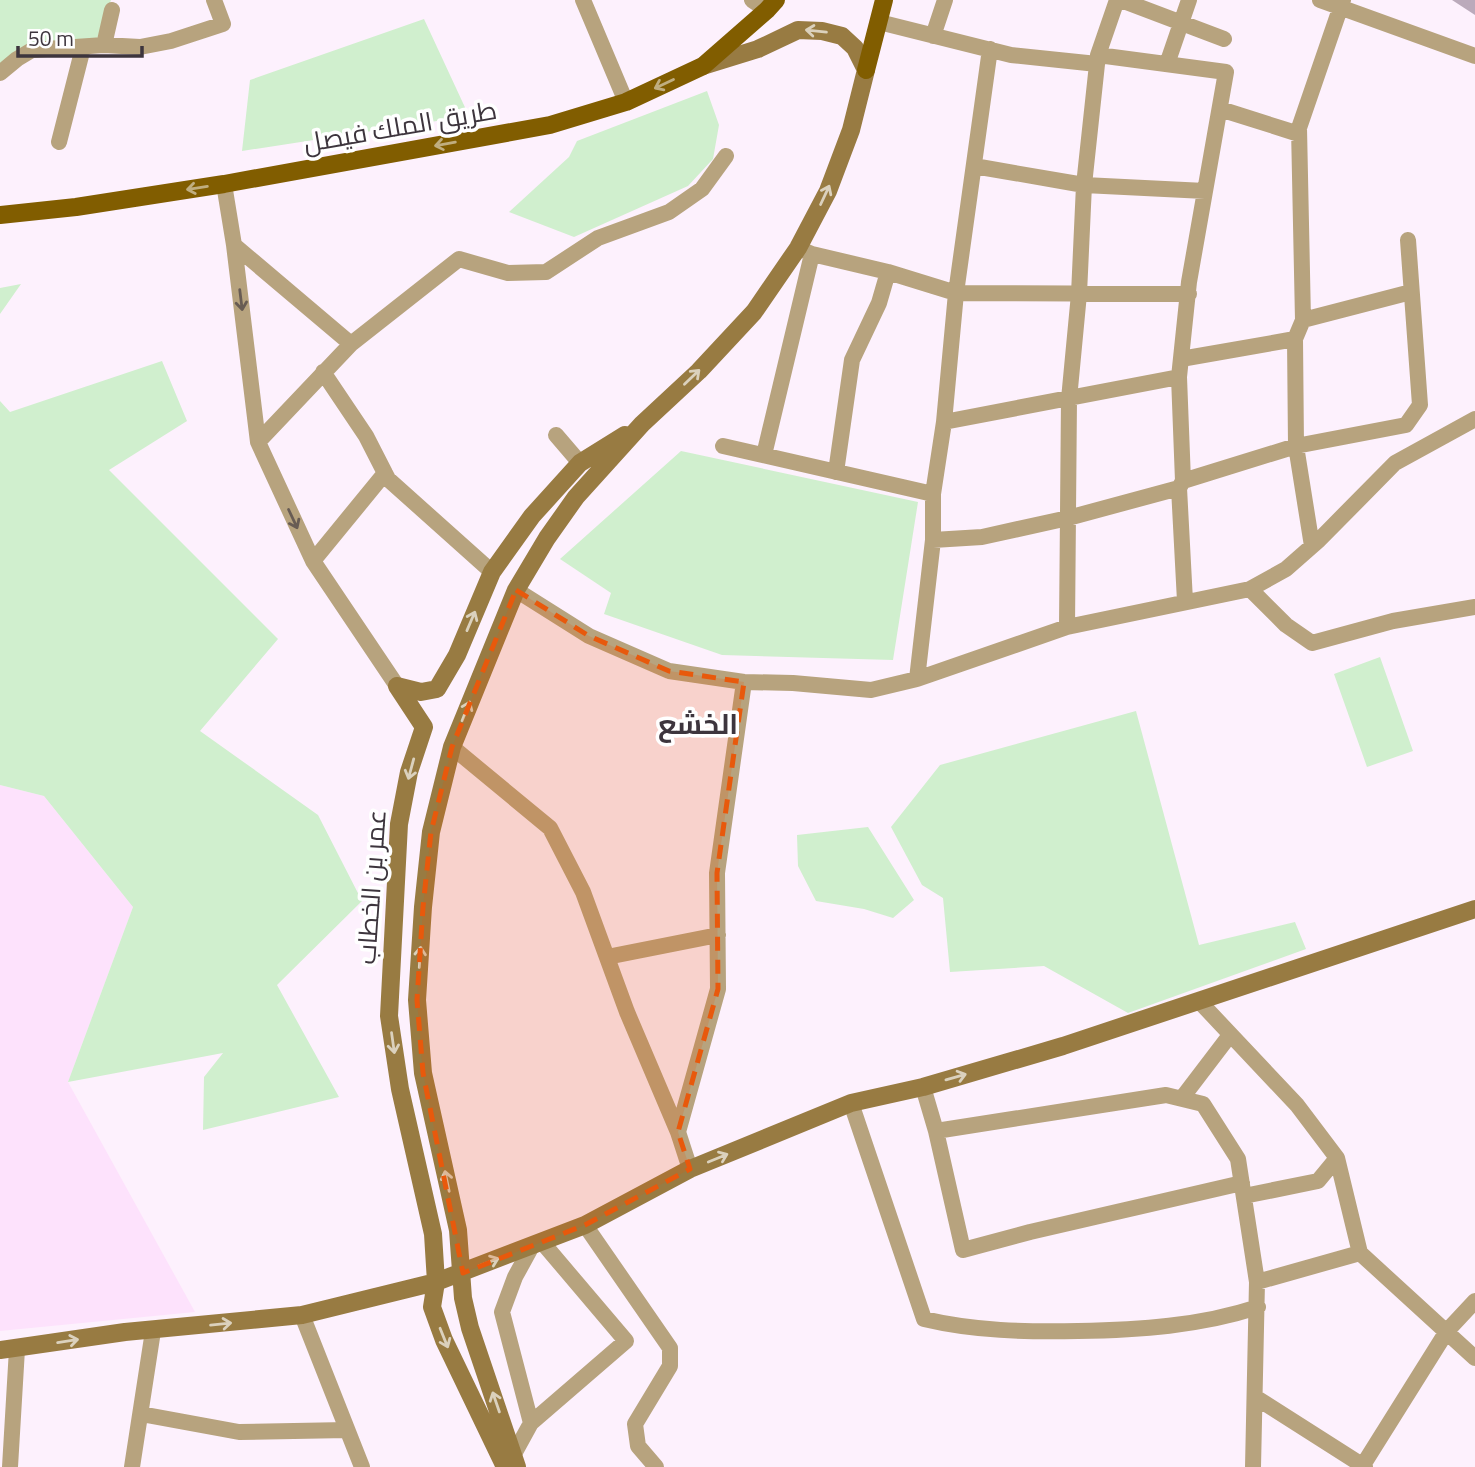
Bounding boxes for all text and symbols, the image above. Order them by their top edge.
scale bar [18,14,142,58]
text: 50 m [28,22,74,54]
one-way arrow [805,24,828,37]
one-way arrow [654,78,675,92]
street label: طريق الملك فيصل [300,90,500,162]
one-way arrow [434,138,457,151]
one-way arrow [186,182,209,195]
one-way arrow [819,185,832,206]
one-way arrow [234,288,247,311]
one-way arrow [683,369,700,386]
one-way arrow [287,507,300,529]
one-way arrow [466,611,479,633]
one-way arrow [461,701,474,722]
district label: الخشع [658,702,738,745]
one-way arrow [404,757,417,780]
street label: عمر بن الخطاب [346,808,396,966]
one-way arrow [413,946,426,969]
one-way arrow [387,1031,400,1054]
one-way arrow [945,1069,967,1082]
one-way arrow [707,1150,728,1163]
one-way arrow [440,1170,454,1193]
one-way arrow [478,1255,500,1268]
one-way arrow [209,1317,232,1330]
one-way arrow [438,1326,451,1348]
one-way arrow [56,1334,78,1347]
one-way arrow [489,1392,501,1414]

